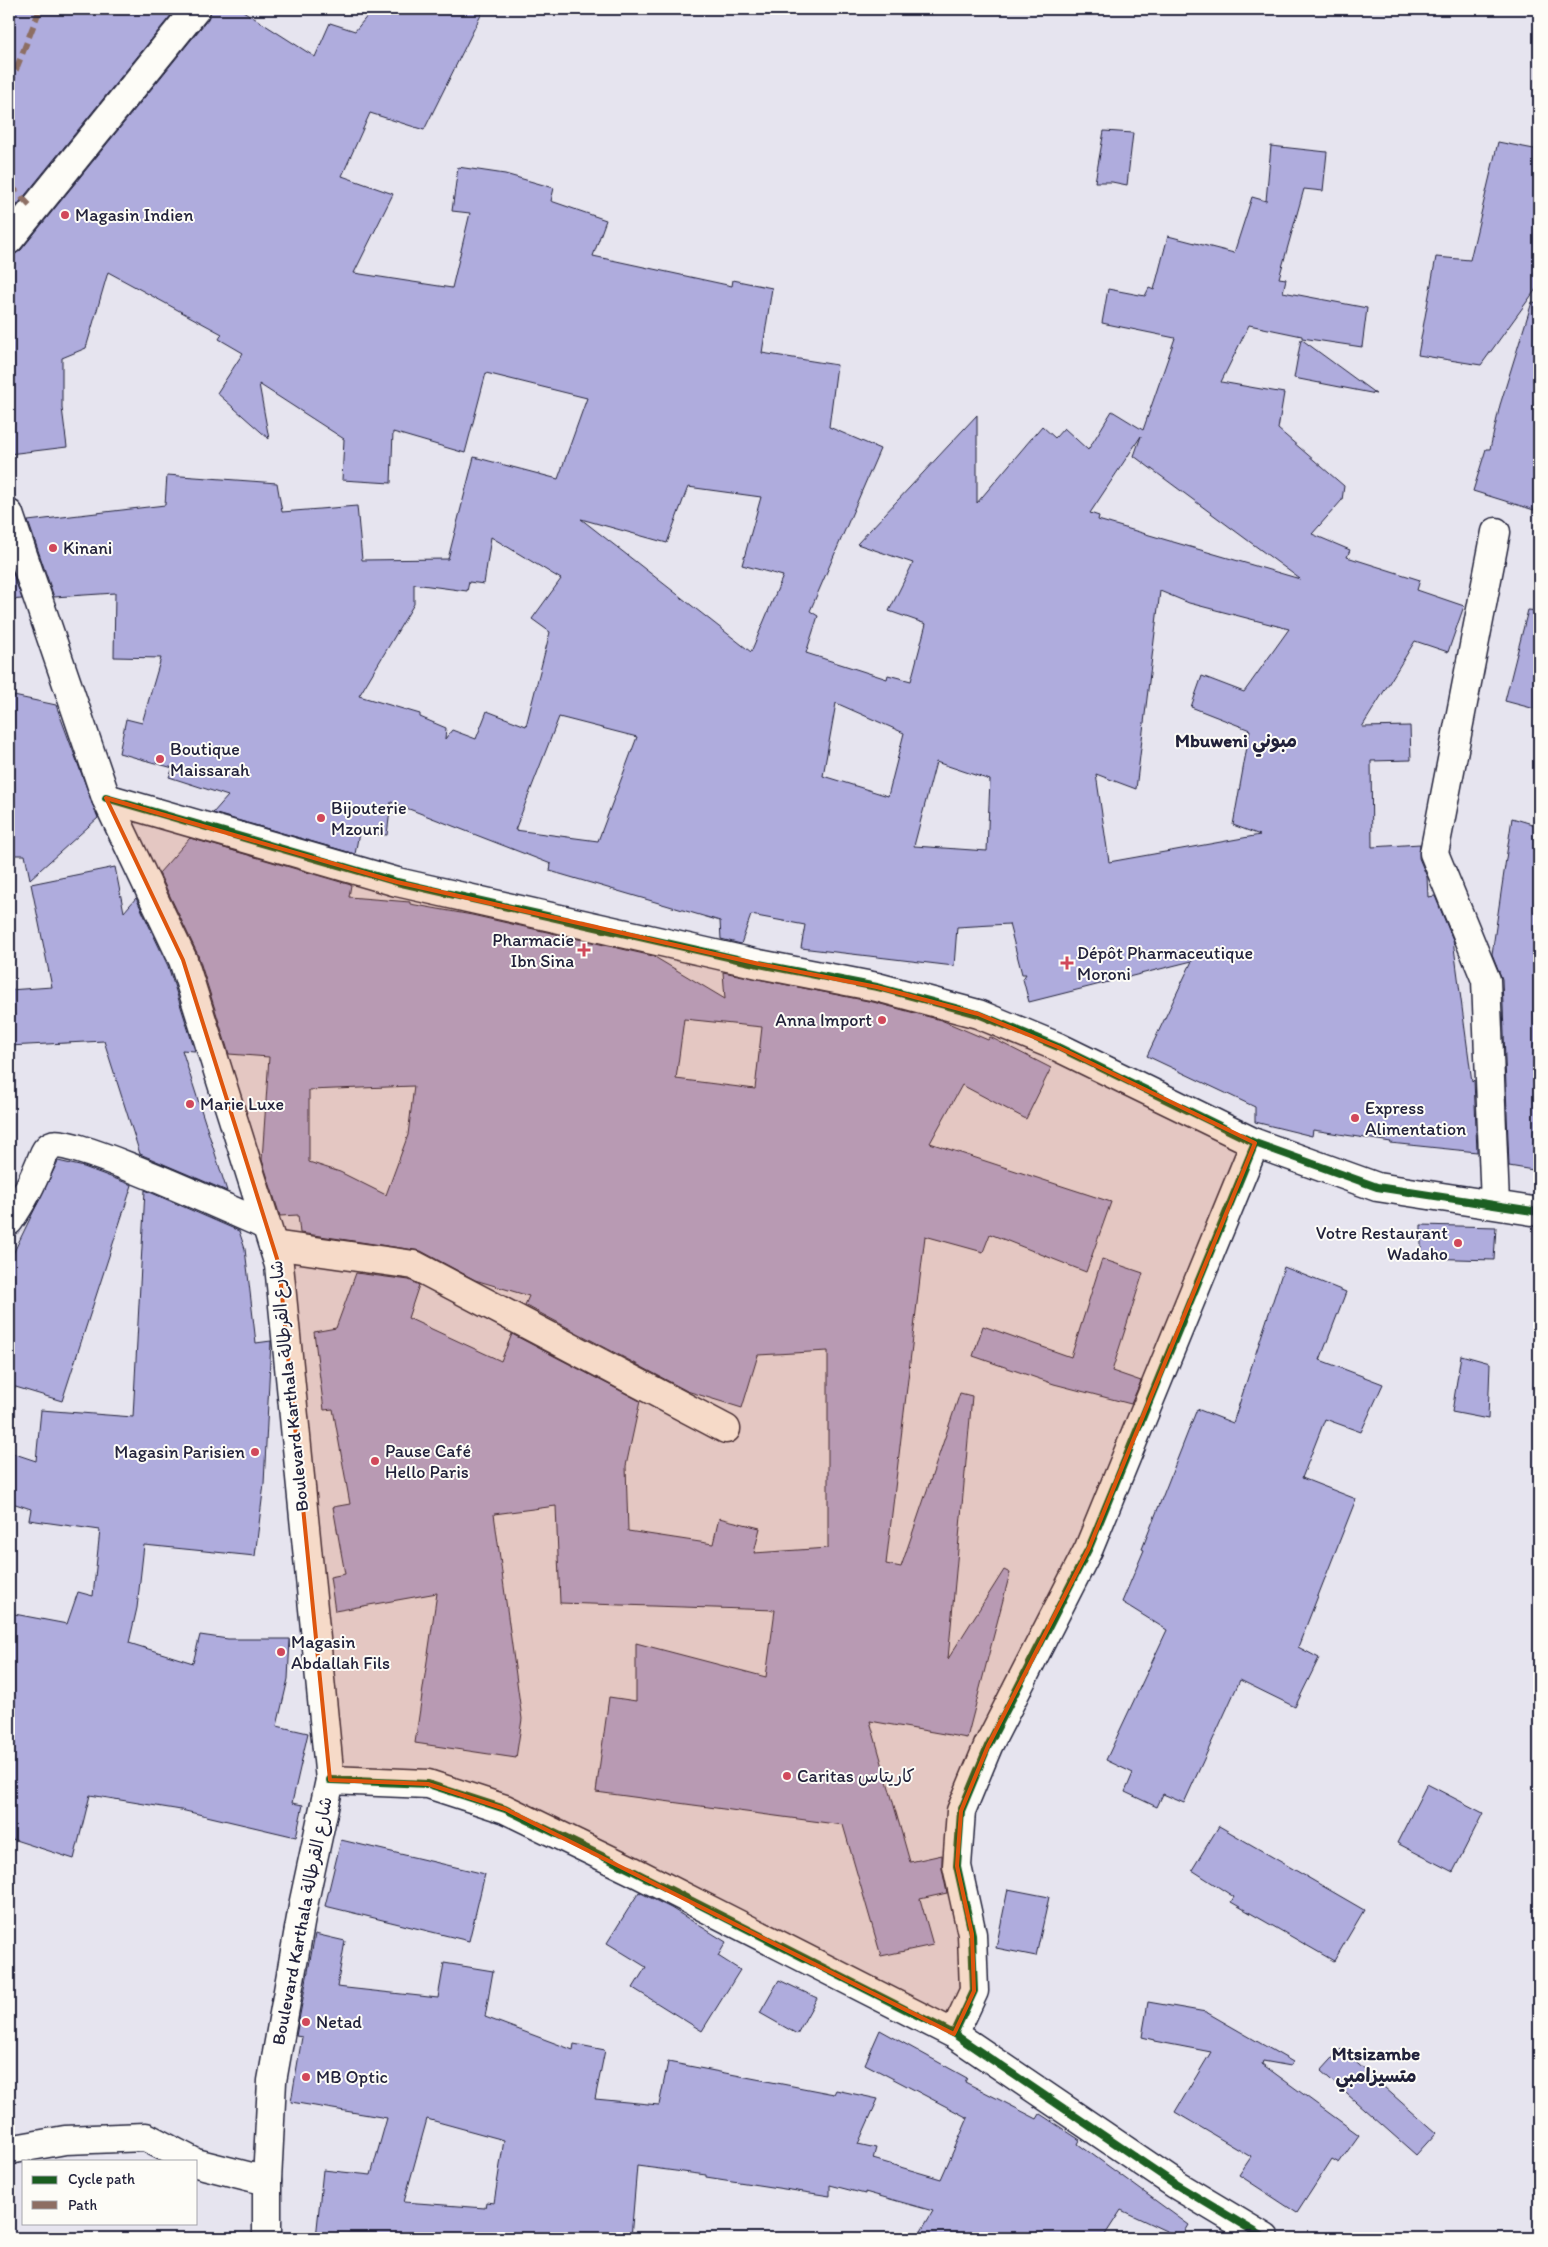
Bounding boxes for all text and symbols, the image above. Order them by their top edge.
place label: Magasin Indien [75,204,193,226]
marker: Magasin Indien [59,209,71,221]
place label: Kinani [63,537,112,559]
marker: Kinani [47,542,59,554]
district label: Mbuweni مبوني [1175,729,1297,757]
place label: Boutique Maissarah [170,738,250,781]
marker: Boutique Maissarah [154,753,166,765]
place label: Bijouterie Mzouri [331,797,407,840]
marker: Bijouterie Mzouri [315,812,327,824]
place label: Pharmacie Ibn Sina [492,929,574,972]
place label: Dépôt Pharmaceutique Moroni [1077,942,1253,985]
marker: Pharmacie Ibn Sina [578,944,590,956]
marker: Dépôt Pharmaceutique Moroni [1061,957,1073,969]
place label: Anna Import [775,1009,872,1031]
marker: Anna Import [876,1014,888,1026]
place label: Marie Luxe [200,1093,284,1115]
place label: Express Alimentation [1365,1097,1466,1140]
marker: Marie Luxe [184,1098,196,1110]
marker: Express Alimentation [1349,1112,1361,1124]
place label: Votre Restaurant Wadaho [1316,1222,1448,1265]
marker: Votre Restaurant Wadaho [1452,1237,1464,1249]
street label: Boulevard Karthala شارع القرطالة [265,1259,314,1513]
place label: Pause Café Hello Paris [385,1440,471,1483]
place label: Magasin Parisien [114,1441,245,1463]
marker: Magasin Parisien [249,1446,261,1458]
marker: Pause Café Hello Paris [369,1455,381,1467]
place label: Magasin Abdallah Fils [291,1631,390,1674]
marker: Magasin Abdallah Fils [275,1646,287,1658]
place label: Caritas كاريتاس [797,1765,915,1787]
marker: Caritas كاريتاس [781,1770,793,1782]
street label: Boulevard Karthala شارع القرطالة [267,1795,338,2047]
place label: Netad [316,2011,362,2033]
marker: Netad [300,2016,312,2028]
district label: Mtsizambe متسيزامبي [1332,2042,1420,2092]
place label: MB Optic [316,2066,388,2088]
marker: MB Optic [300,2071,312,2083]
legend [22,2160,198,2224]
text: Cycle path [68,2170,135,2188]
text: Path [68,2196,97,2214]

